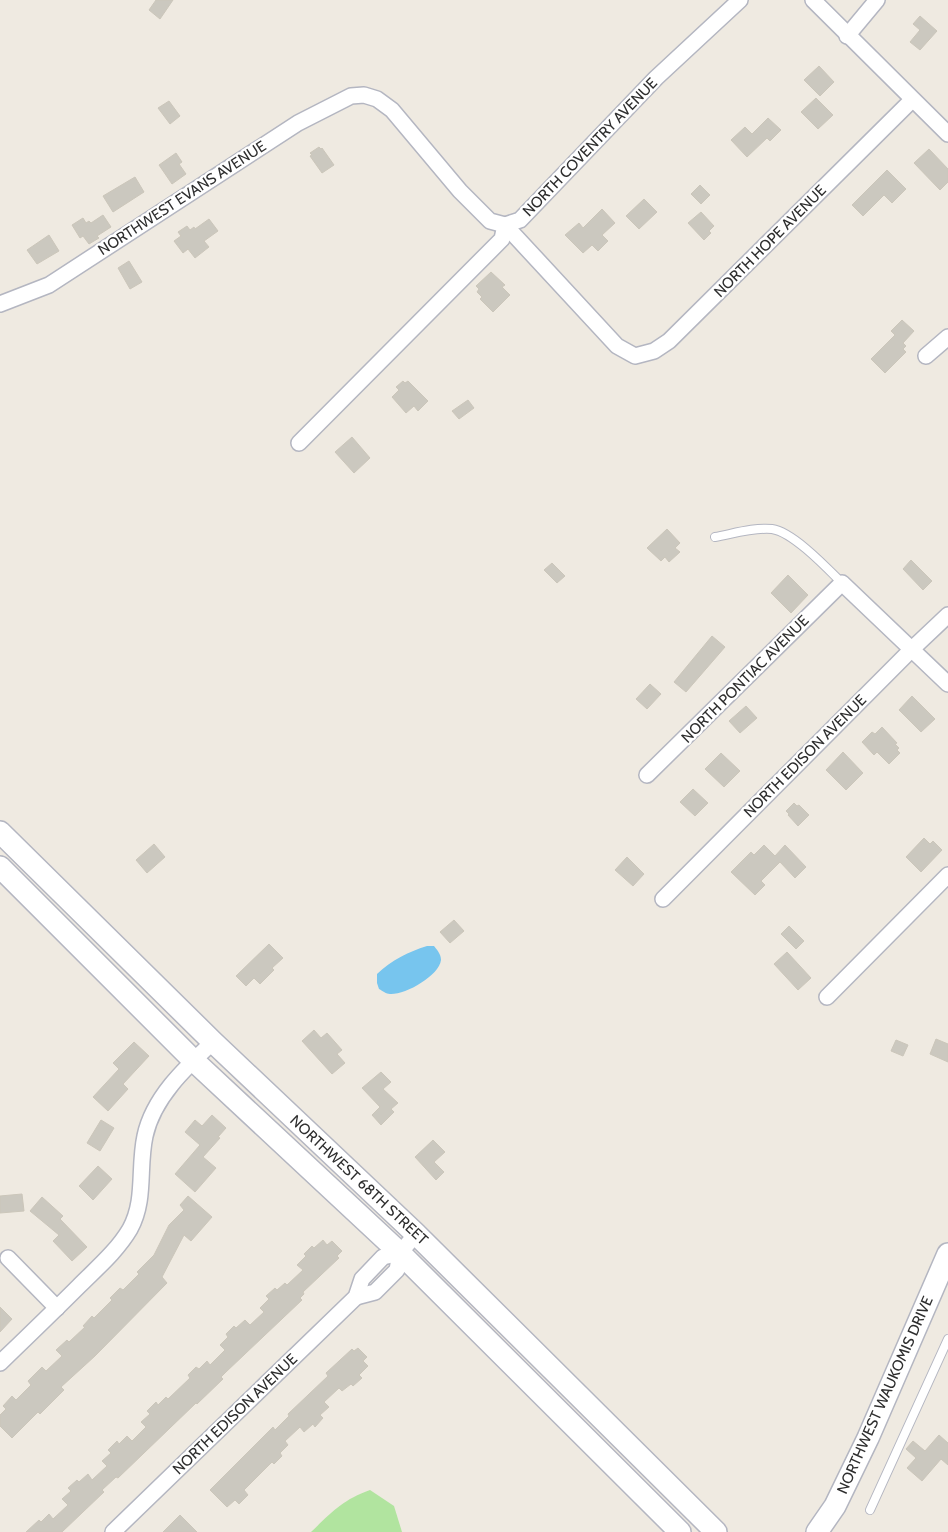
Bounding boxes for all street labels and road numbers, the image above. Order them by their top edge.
street label: NORTH COVENTRY AVENUE [519,74,661,220]
street label: NORTHWEST EVANS AVENUE [95,137,269,259]
street label: NORTH HOPE AVENUE [710,181,830,301]
street label: NORTH PONTIAC AVENUE [678,612,812,746]
street label: NORTH EDISON AVENUE [740,691,870,821]
street label: NORTHWEST 68TH STREET [286,1111,432,1249]
street label: NORTHWEST WAUKOMIS DRIVE [833,1293,937,1497]
street label: NORTH EDISON AVENUE [169,1350,301,1478]

